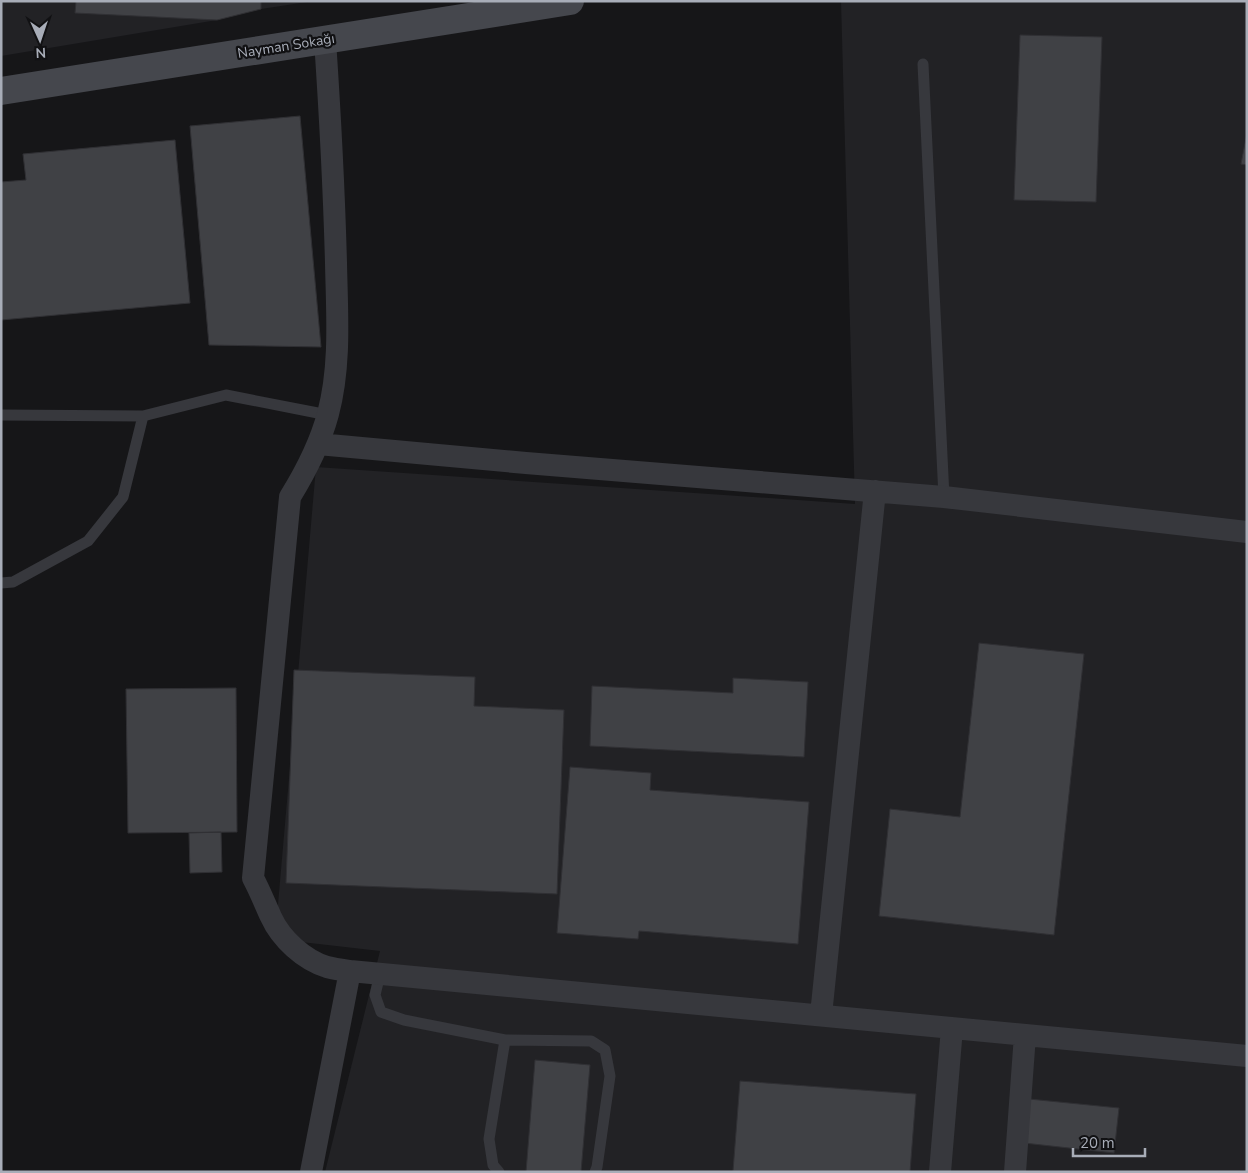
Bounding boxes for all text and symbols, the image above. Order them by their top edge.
north arrow [15,15,65,65]
street label: Nayman Sokağı [236,29,336,63]
text: N [35,43,46,62]
scale bar [1073,1126,1146,1158]
text: 20 m [1080,1133,1115,1153]

